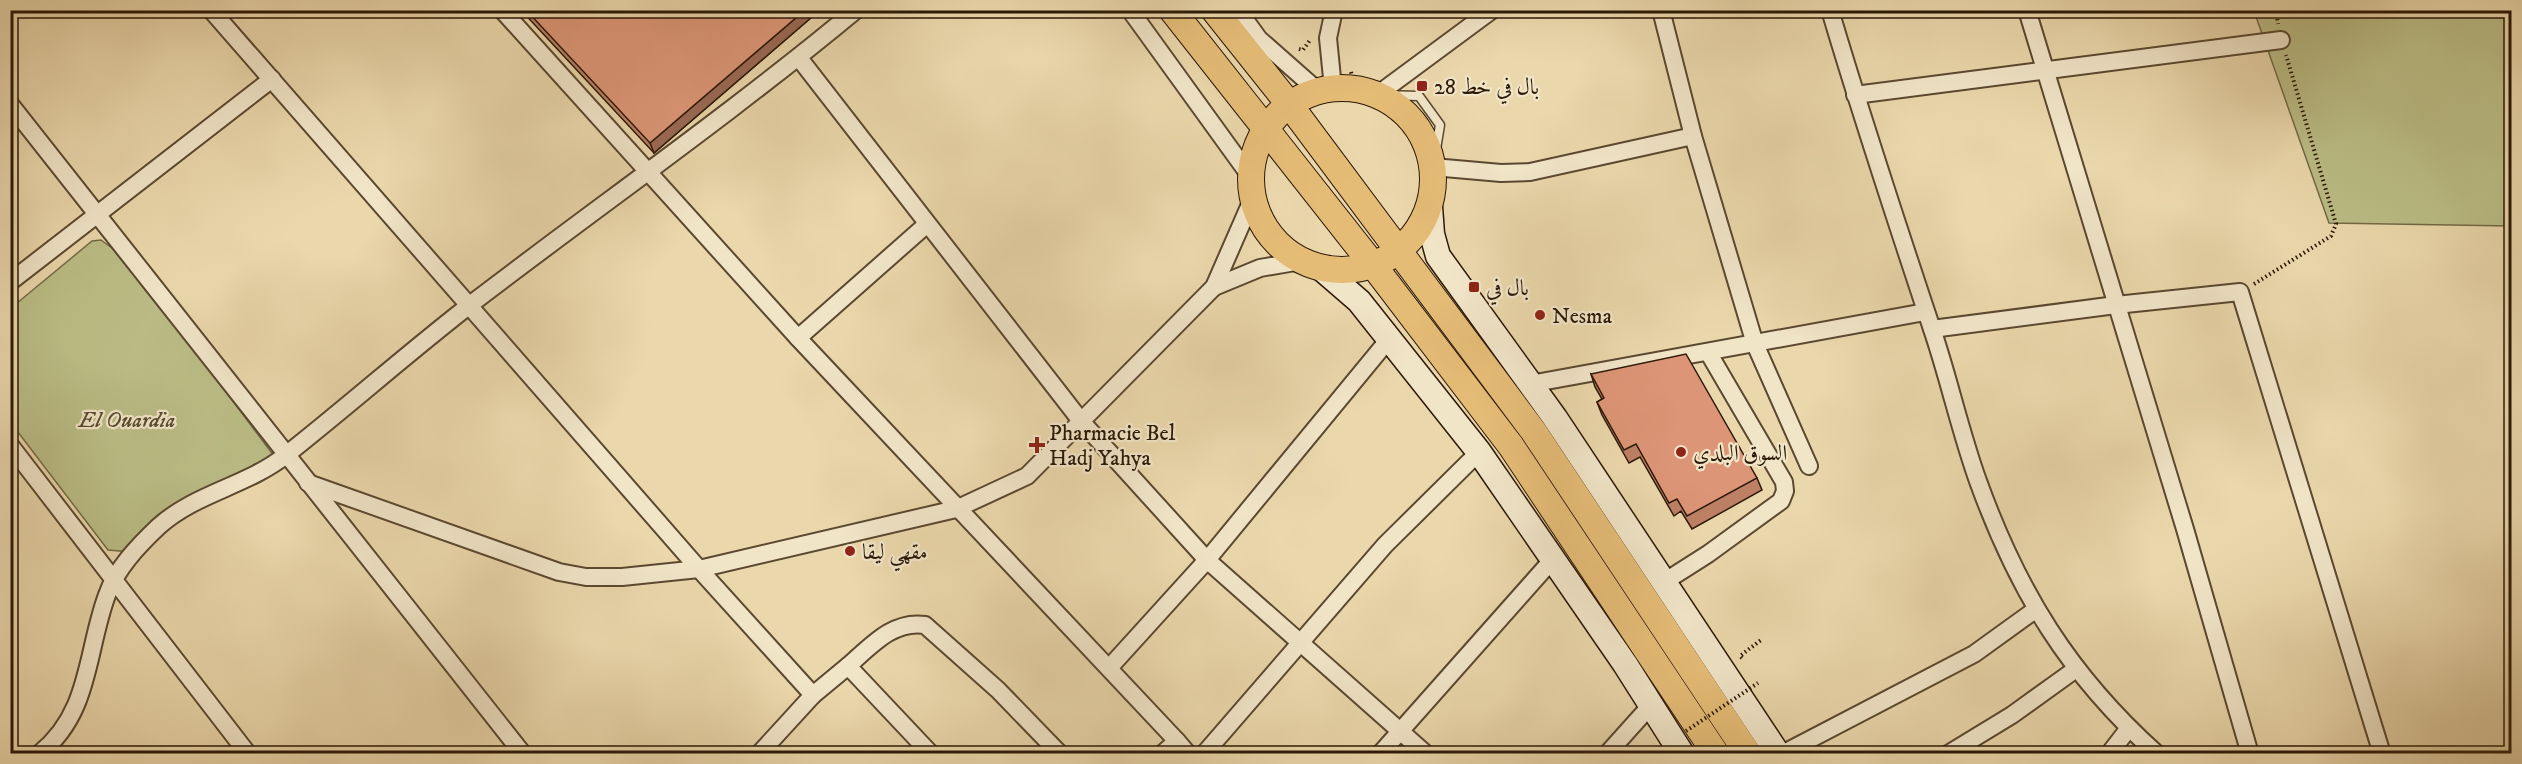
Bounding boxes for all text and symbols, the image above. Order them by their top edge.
place label: بال في خط 28 [1434,74,1539,105]
marker: بال في خط 28 [1415,79,1429,93]
place label: بال في [1486,275,1529,306]
marker: بال في [1467,280,1481,294]
place label: Nesma [1552,303,1613,330]
marker: Nesma [1533,308,1547,322]
park label: El Ouardia [77,407,175,434]
place label: Pharmacie Bel Hadj Yahya [1049,420,1176,472]
marker: Pharmacie Bel Hadj Yahya [1030,438,1044,452]
place label: السوق البلدي [1693,440,1787,470]
marker: السوق البلدي [1674,445,1688,459]
place label: مقهي ليقا [862,539,928,572]
marker: مقهي ليقا [843,544,857,558]

